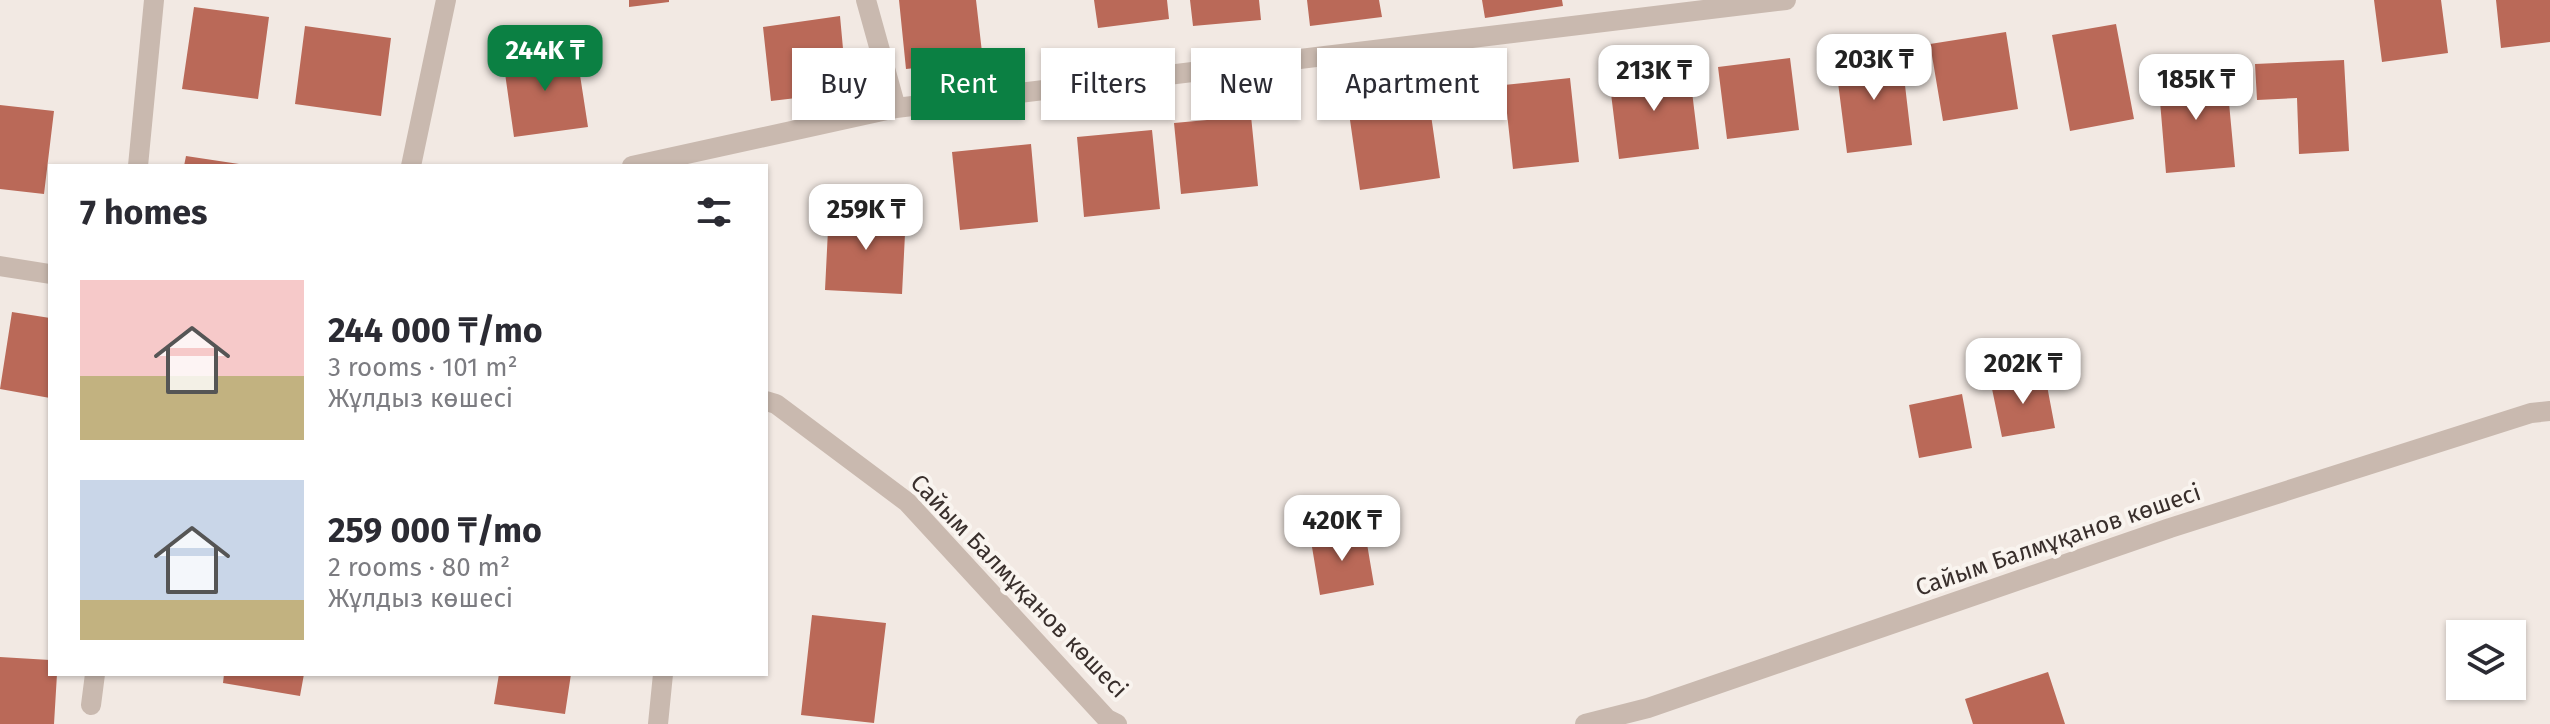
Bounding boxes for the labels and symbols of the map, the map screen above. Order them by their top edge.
pin: 244K ₸ [480,25,610,93]
pin: 203K ₸ [1809,34,1939,102]
pin: 213K ₸ [1589,45,1719,113]
pin: 185K ₸ [2131,54,2261,122]
pin: 259K ₸ [801,184,931,252]
pin: 202K ₸ [1958,338,2088,406]
street label: Сайым Балмұқанов көшесі [905,468,1133,704]
street label: Сайым Балмұқанов көшесі [1912,478,2204,602]
pin: 420K ₸ [1277,495,1407,563]

